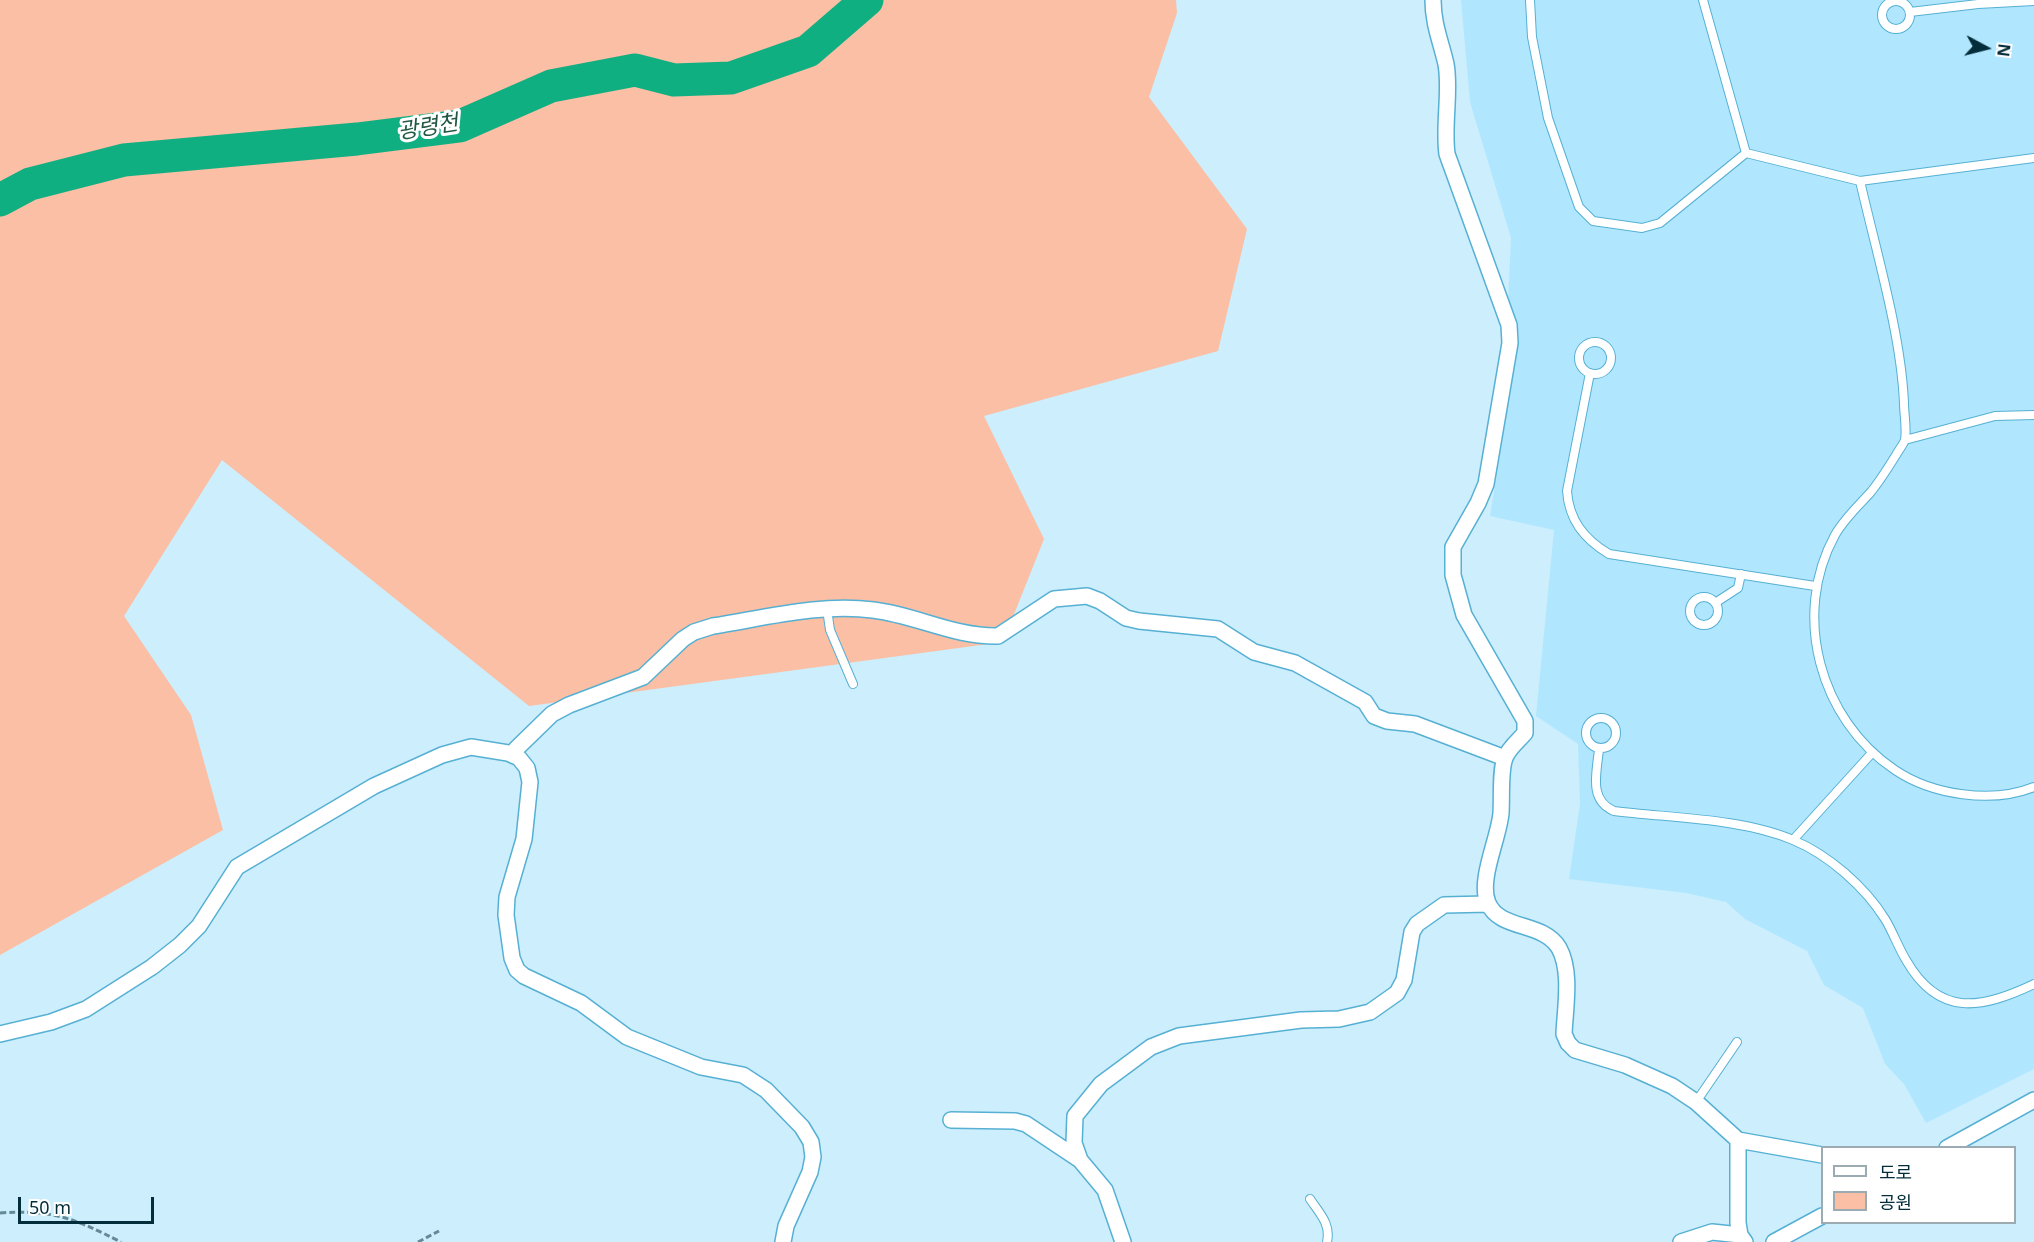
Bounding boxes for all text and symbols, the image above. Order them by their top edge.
north arrow [1956,18,2016,78]
text: N [1992,42,2016,58]
water label: 광령천 [396,110,460,146]
legend [1821,1146,2016,1224]
text: 도로 [1879,1160,1912,1184]
scale bar [21,1185,158,1223]
text: 공원 [1879,1190,1912,1214]
text: 50 m [29,1195,71,1219]

